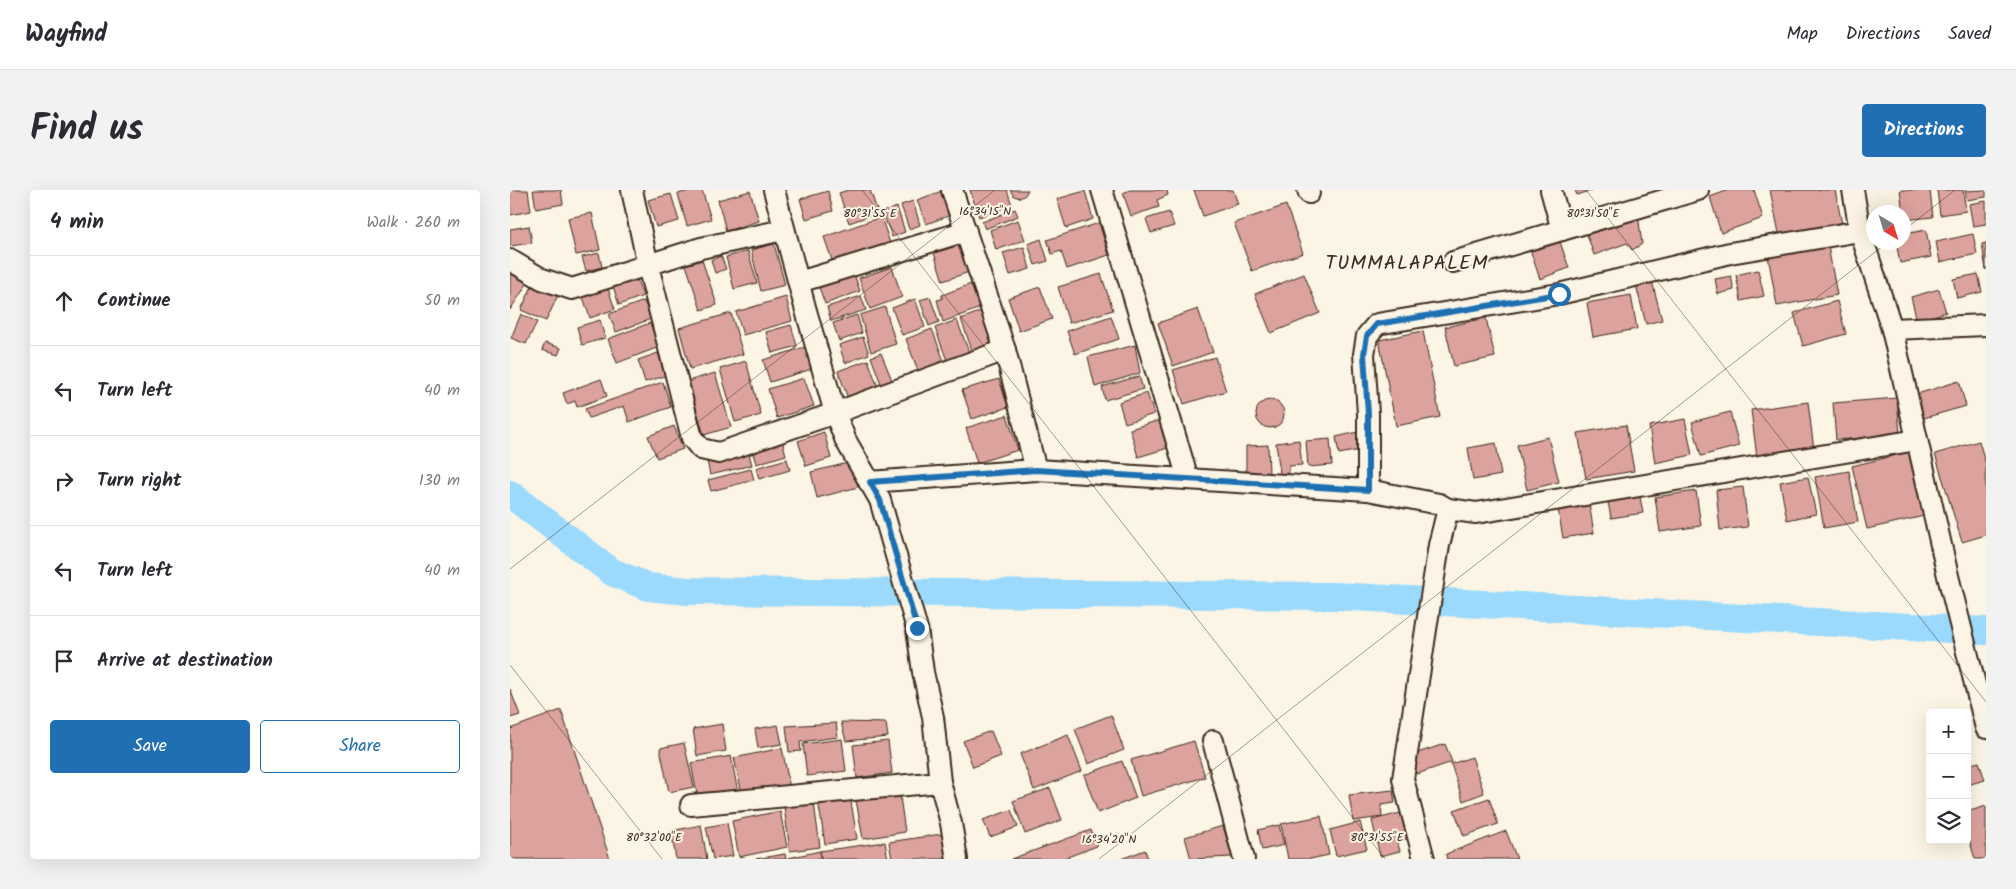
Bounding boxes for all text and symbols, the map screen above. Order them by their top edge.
text: Wayfind [25,15,107,54]
text: Map [1786,20,1818,49]
text: Directions [1846,20,1920,49]
text: Saved [1948,20,1991,49]
text: Find us [30,102,143,158]
button: Directions [1862,104,1986,157]
text: 16°34'15"N [959,202,1011,221]
text: 80°31'55"E [843,204,898,223]
text: 80°31'50"E [1566,204,1621,223]
north arrow [1866,205,1911,250]
text: 4 min [50,206,104,239]
text: Walk · 260 m [367,210,460,235]
district label: TUMMALAPALEM [1326,248,1488,280]
route start [1548,283,1571,306]
text: Continue [97,286,170,316]
icon: ahead [50,287,78,315]
text: 50 m [424,288,460,313]
text: Turn left [97,376,172,406]
icon: left [50,377,78,405]
text: 40 m [424,378,460,403]
text: Turn right [97,466,182,496]
icon: right [50,467,78,495]
text: 130 m [419,468,460,493]
text: Turn left [97,556,172,586]
icon: left [50,557,78,585]
text: 40 m [424,558,460,583]
route end [906,617,929,640]
text: Arrive at destination [97,646,273,676]
icon: arrive [50,647,78,675]
map controls [1926,709,1971,844]
button: + [1926,709,1971,754]
button: Save [50,720,250,773]
button: Share [260,720,460,773]
button: − [1926,754,1971,799]
button: layers [1926,799,1971,844]
text: 80°32'00"E [626,828,683,847]
text: 80°31'55"E [1350,828,1405,847]
text: 16°34'20"N [1082,830,1136,849]

